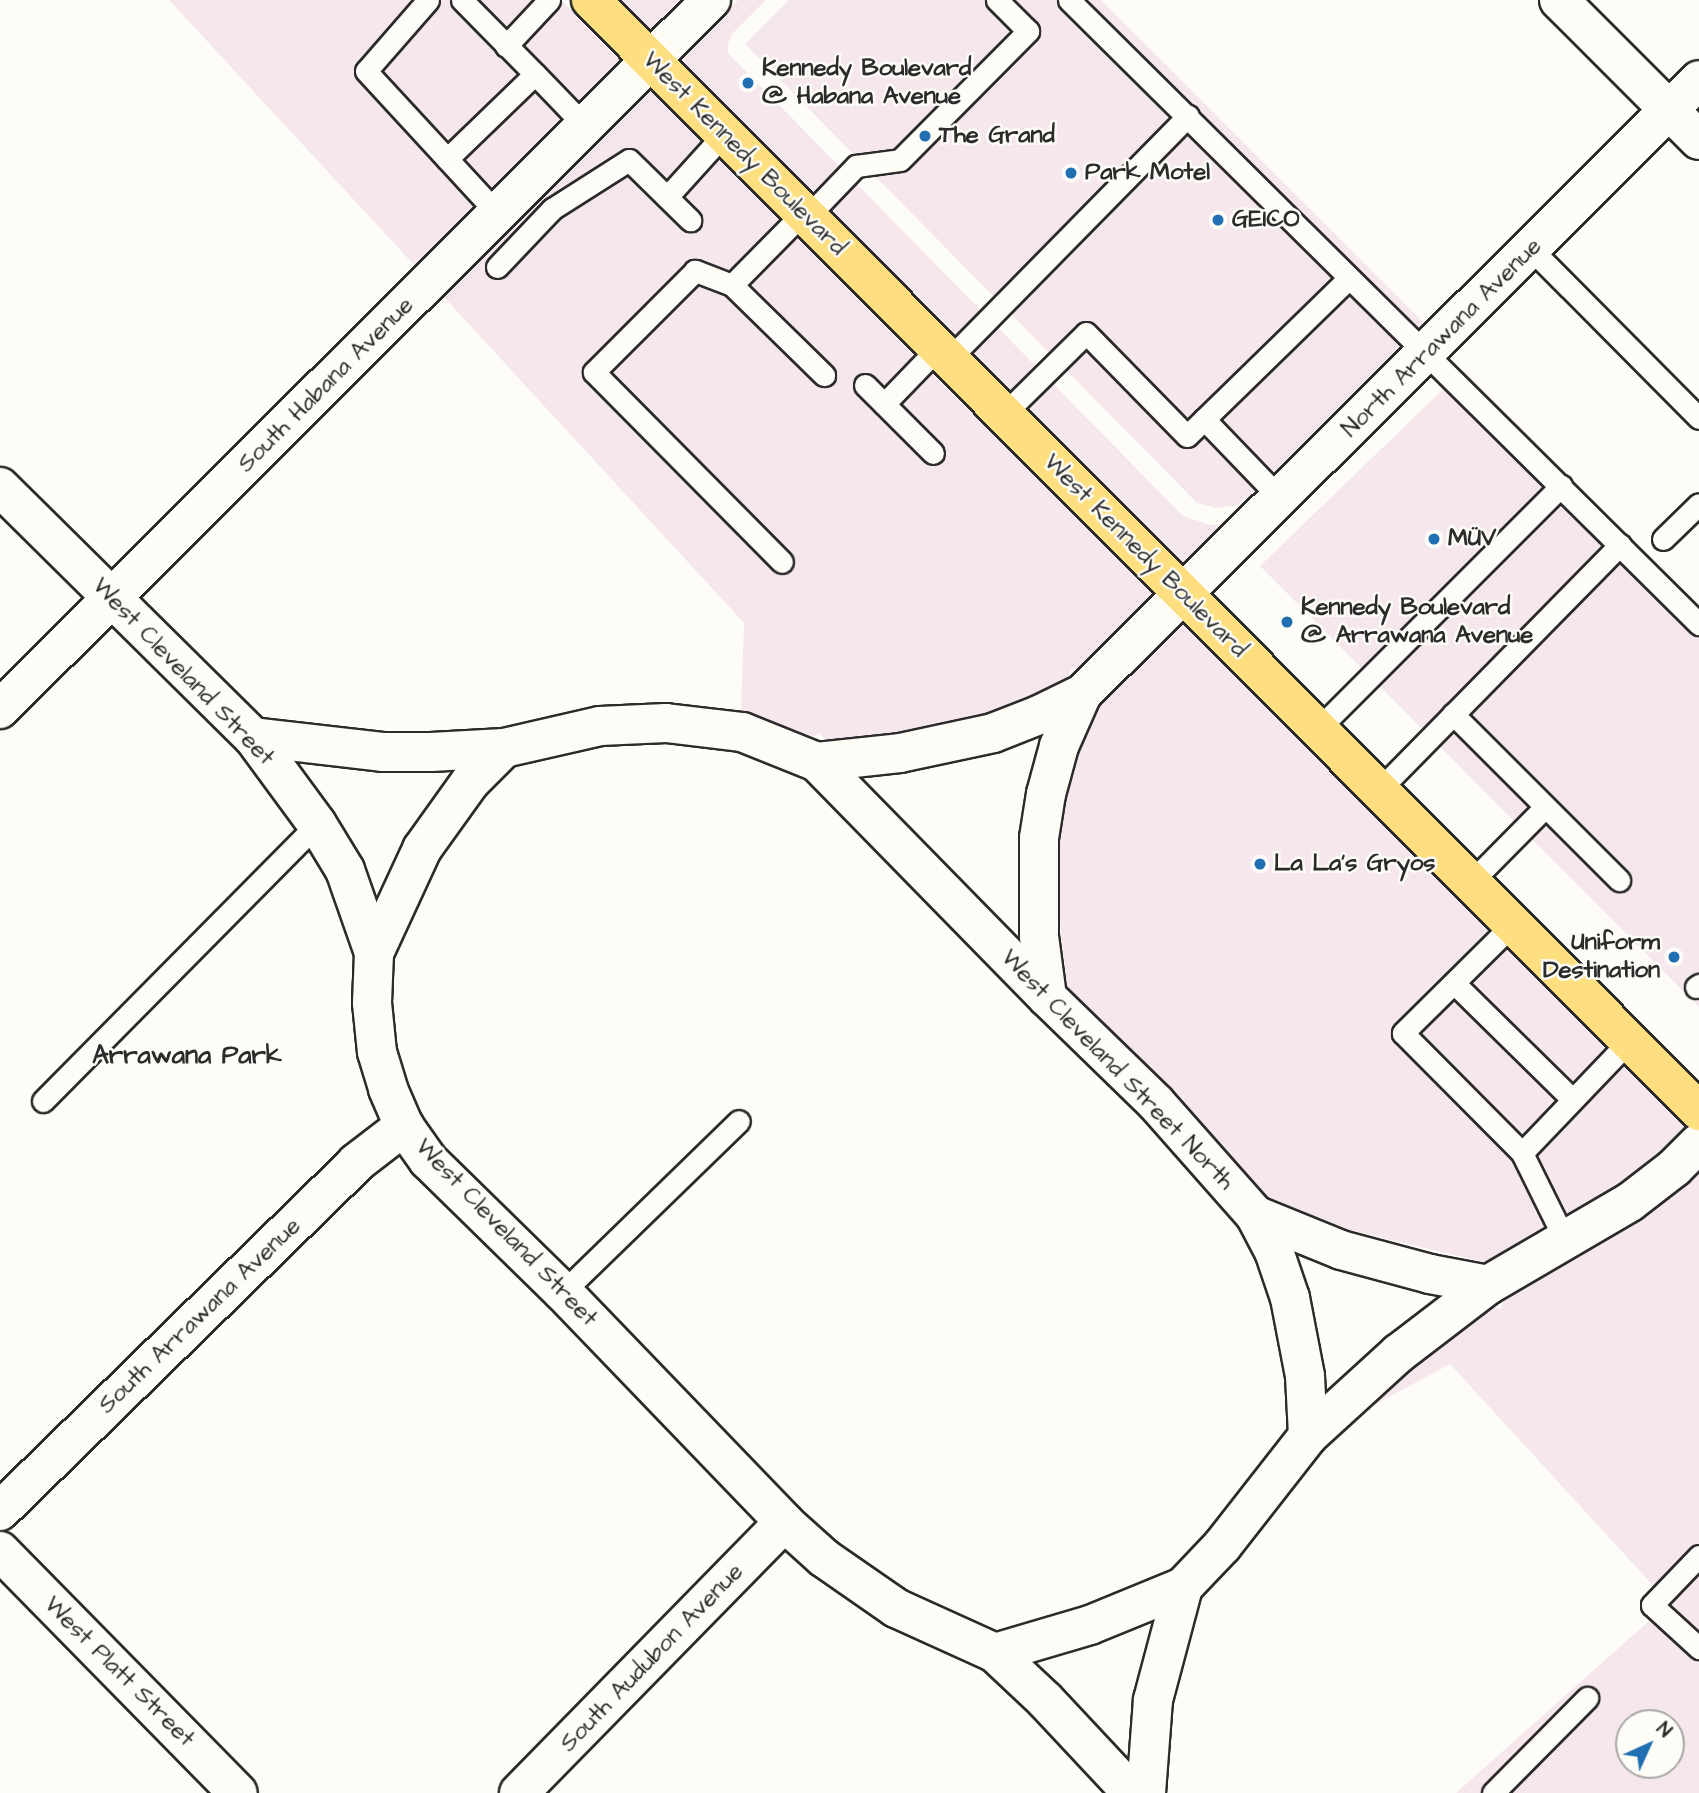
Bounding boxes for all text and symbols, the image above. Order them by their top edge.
street label: West Kennedy Boulevard [636,46,852,262]
place label: Kennedy Boulevard @ Habana Avenue [762,55,971,111]
marker: Kennedy Boulevard @ Habana Avenue [740,75,756,91]
place label: The Grand [939,122,1055,150]
marker: The Grand [917,128,933,144]
place label: Park Motel [1085,159,1210,187]
marker: Park Motel [1063,165,1079,181]
place label: GEICO [1232,206,1300,234]
marker: GEICO [1210,212,1226,228]
street label: North Arrawana Avenue [1336,232,1548,444]
street label: South Habana Avenue [232,291,420,479]
street label: West Kennedy Boulevard [1037,448,1253,664]
place label: MÜV [1448,525,1496,553]
marker: MÜV [1426,531,1442,547]
street label: West Cleveland Street [86,572,280,772]
place label: Kennedy Boulevard @ Arrawana Avenue [1301,594,1533,650]
marker: Kennedy Boulevard @ Arrawana Avenue [1279,614,1295,630]
place label: La La's Gryos [1274,850,1435,878]
marker: La La's Gryos [1252,856,1268,872]
place label: Uniform Destination [1543,929,1660,985]
street label: West Cleveland Street North [994,944,1240,1196]
marker: Uniform Destination [1666,949,1682,965]
district label: Arrawana Park [92,1040,282,1072]
street label: West Cleveland Street [409,1133,603,1333]
street label: South Arrawana Avenue [93,1212,307,1420]
street label: South Audubon Avenue [554,1558,750,1758]
street label: West Platt Street [38,1591,200,1753]
north arrow [1615,1709,1685,1779]
text: N [1650,1716,1678,1744]

